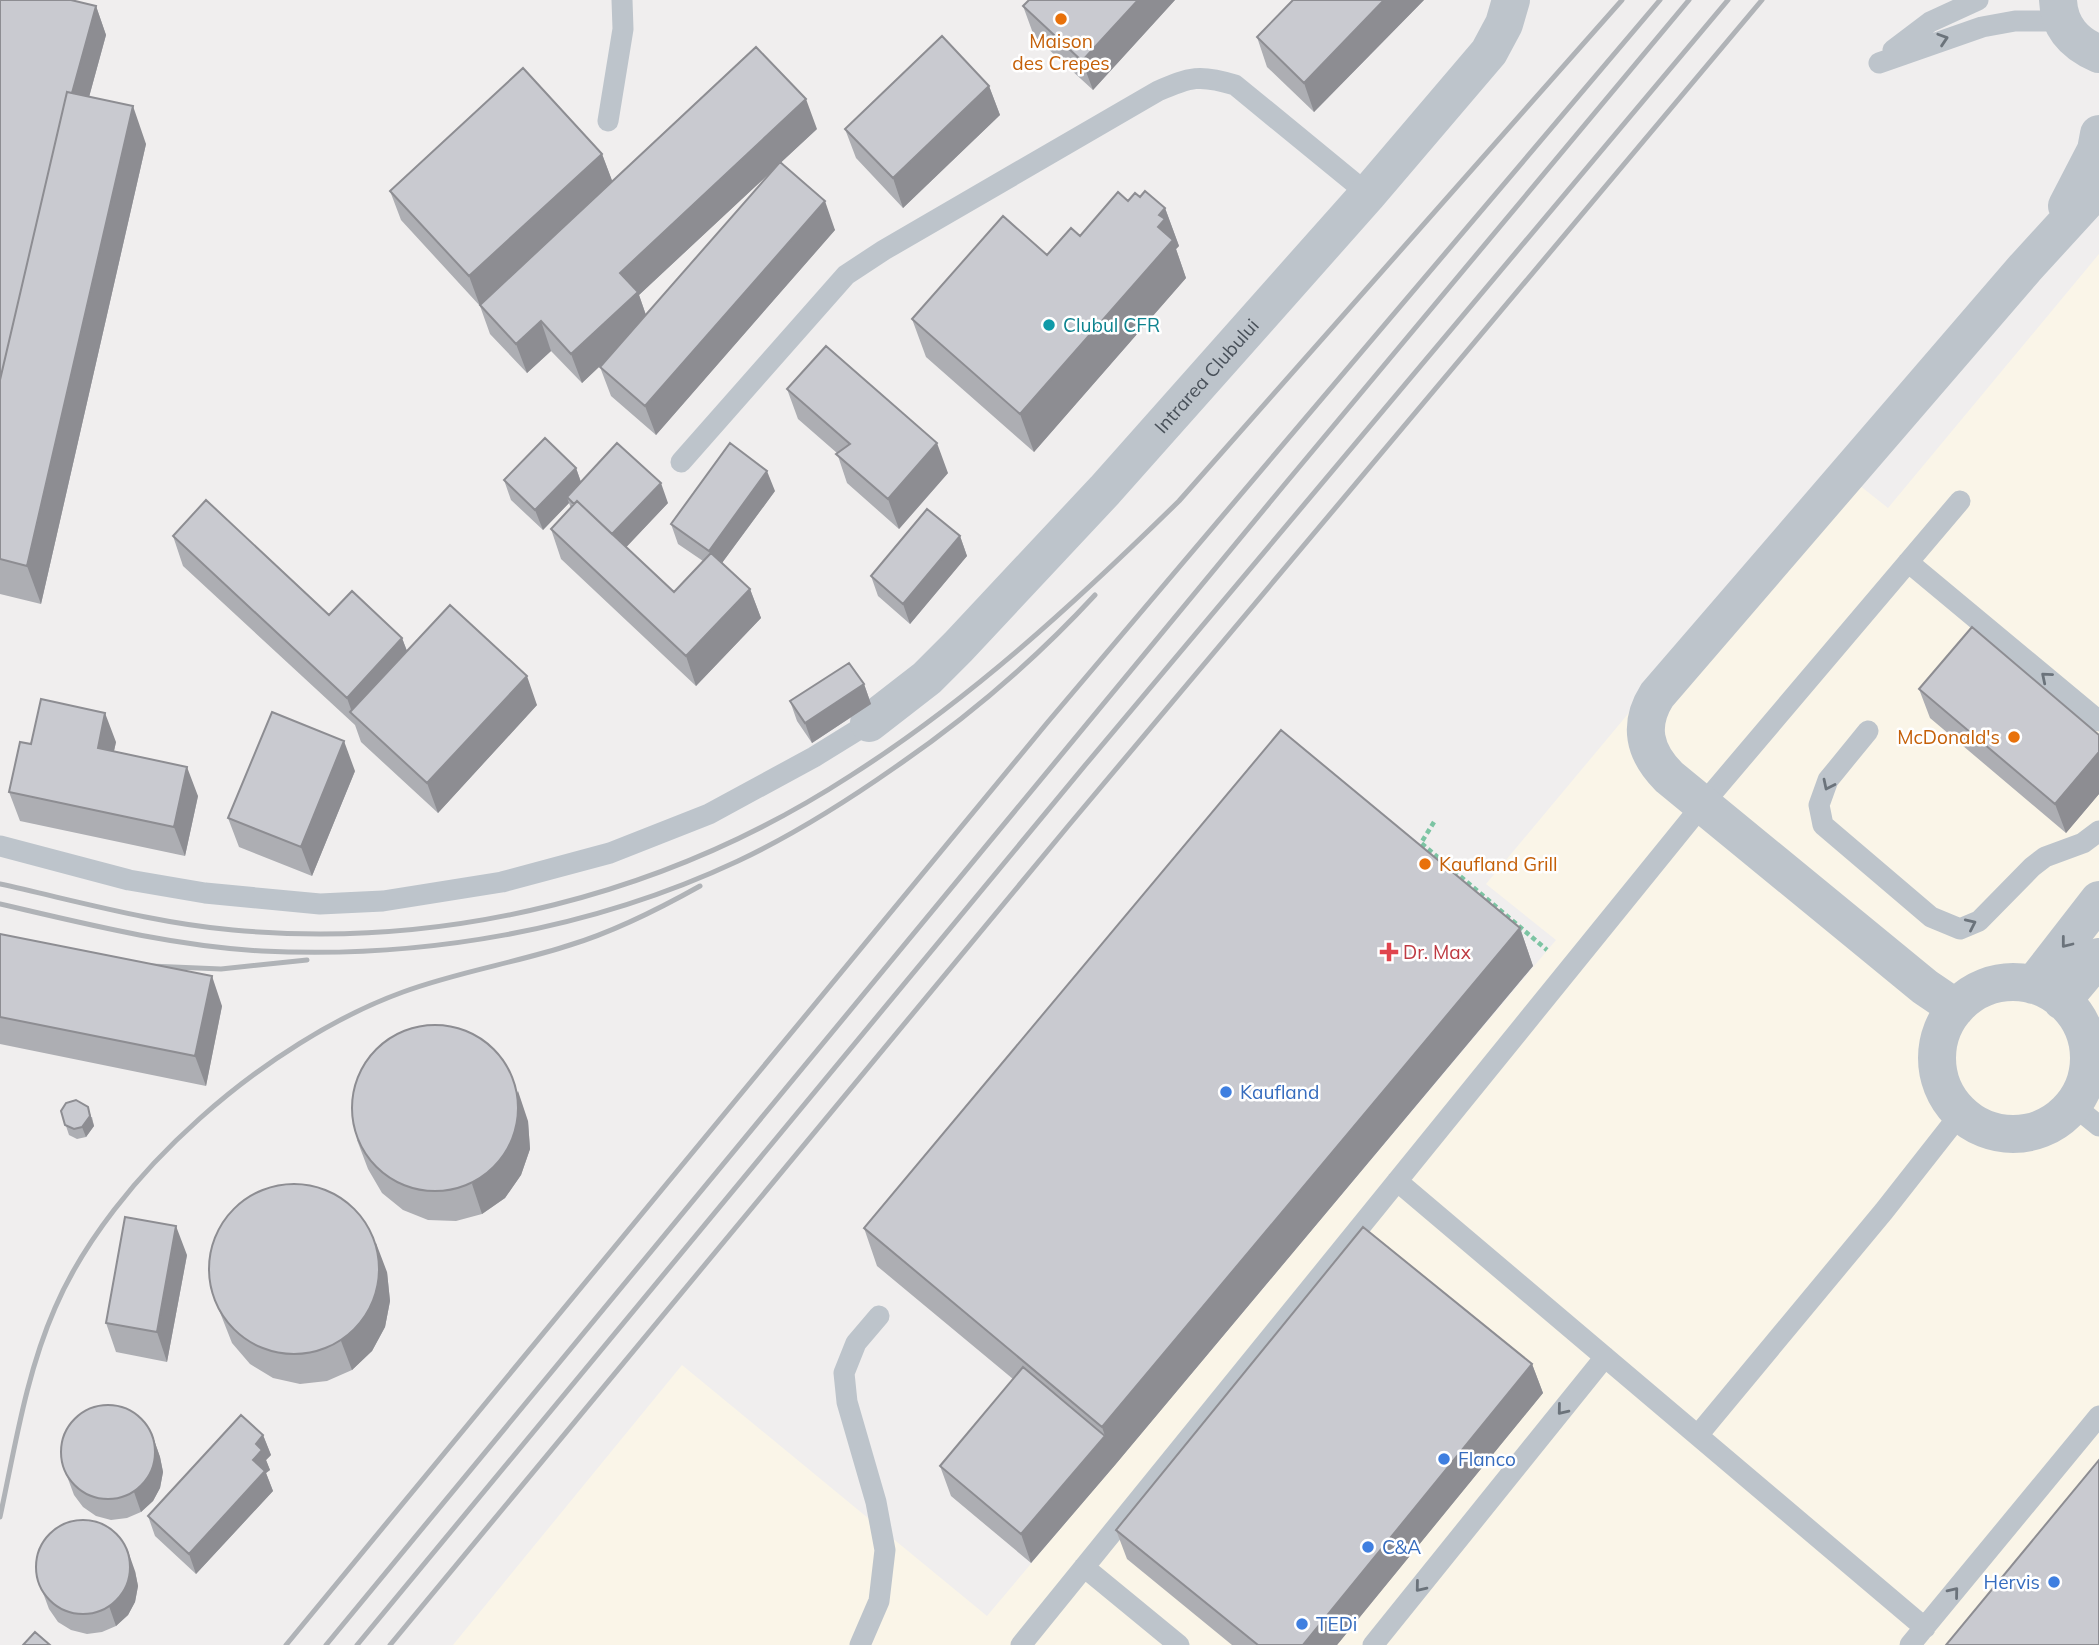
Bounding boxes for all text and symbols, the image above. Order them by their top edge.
marker: Maison des Crepes [1053,11,1069,27]
place label: Maison des Crepes [1012,29,1110,75]
one-way arrow [1936,33,1948,48]
place label: Clubul CFR [1063,313,1160,337]
street label: Intrarea Clubului [1149,314,1264,438]
marker: Clubul CFR [1041,317,1057,333]
one-way arrow [2042,673,2055,685]
place label: McDonald's [1897,725,2000,749]
marker: McDonald's [2006,729,2022,745]
one-way arrow [1822,778,1836,791]
place label: Kaufland Grill [1439,852,1558,876]
marker: Kaufland Grill [1417,856,1433,872]
one-way arrow [1964,918,1976,932]
one-way arrow [2061,935,2074,947]
place label: Dr. Max [1403,940,1471,964]
marker: Dr. Max [1381,944,1397,960]
place label: Kaufland [1240,1080,1319,1104]
marker: Kaufland [1218,1084,1234,1100]
one-way arrow [1558,1401,1570,1414]
place label: Flanco [1458,1447,1516,1471]
marker: Flanco [1436,1451,1452,1467]
place label: C&A [1382,1535,1421,1559]
marker: C&A [1360,1539,1376,1555]
place label: Hervis [1984,1570,2040,1594]
marker: Hervis [2046,1574,2062,1590]
one-way arrow [1415,1580,1428,1592]
one-way arrow [1946,1588,1958,1601]
place label: TEDi [1316,1612,1357,1636]
marker: TEDi [1294,1616,1310,1632]

